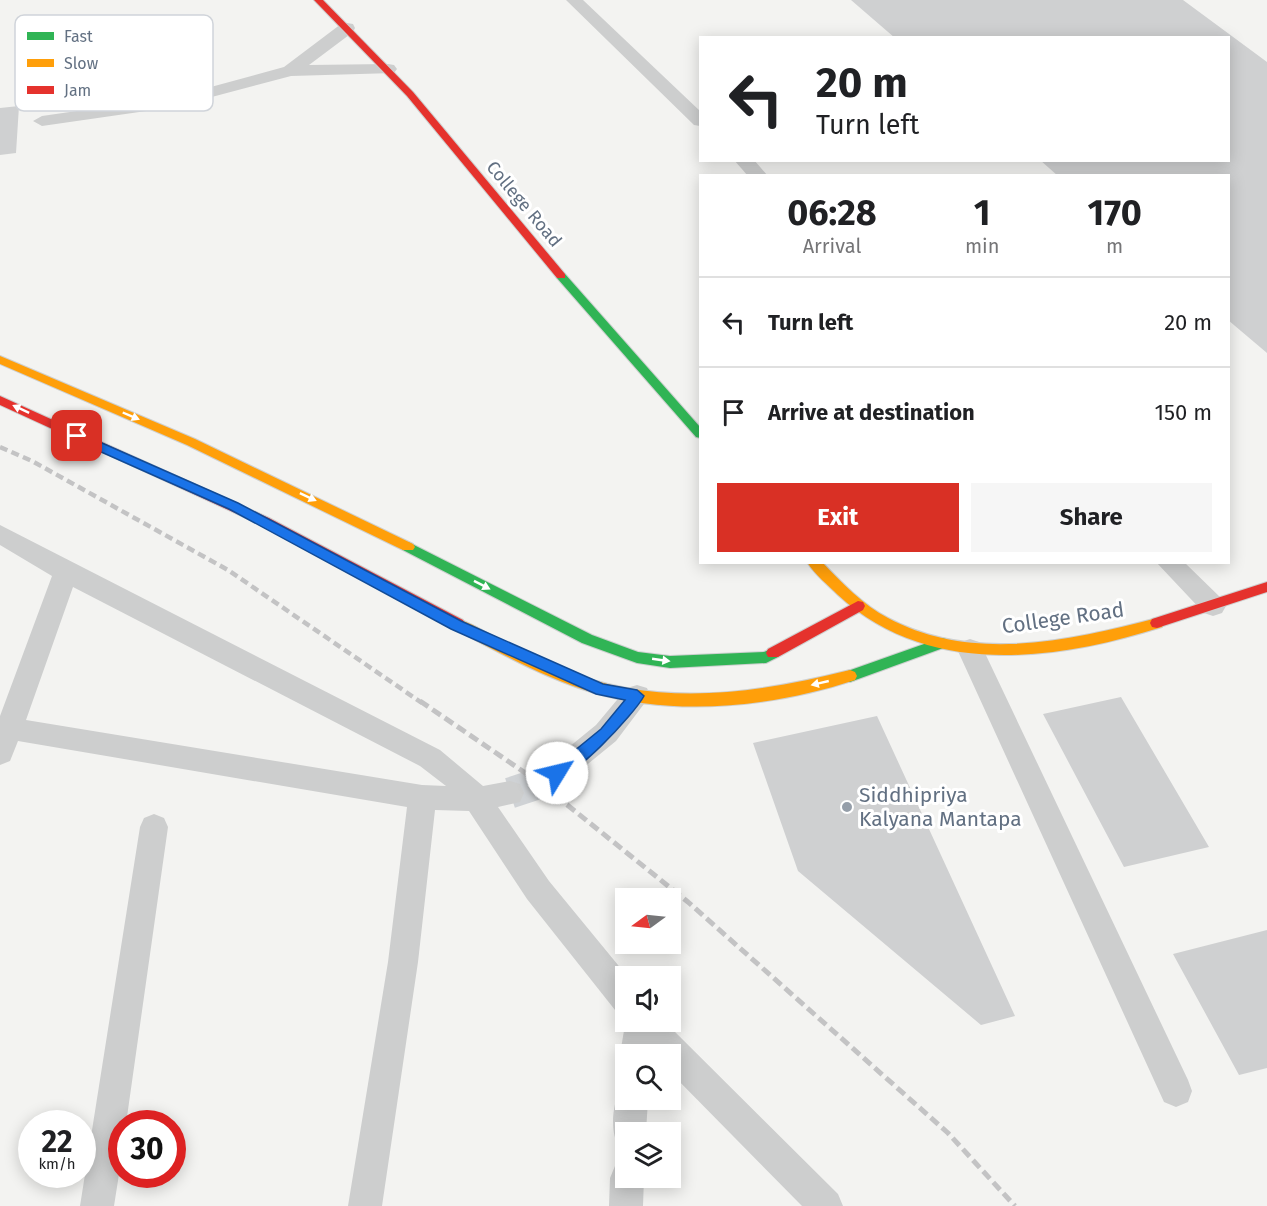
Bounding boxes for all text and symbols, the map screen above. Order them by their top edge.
legend [15,15,213,111]
text: Fast [64,27,93,46]
text: Slow [64,54,99,73]
text: 20 m [816,58,908,108]
icon: left [717,60,795,138]
text: Jam [64,81,91,100]
text: Turn left [816,109,919,141]
street label: College Road [482,156,566,252]
text: 06:28 [787,191,877,235]
text: 1 [974,191,991,235]
text: 170 [1088,191,1142,235]
text: Arrival [803,234,861,258]
text: min [965,234,999,258]
text: m [1106,234,1123,258]
icon: left [717,306,750,339]
text: Turn left [768,309,853,336]
text: 20 m [1164,309,1212,336]
icon: arrive [717,396,750,429]
text: Arrive at destination [768,399,975,426]
text: 150 m [1154,399,1212,426]
one-way arrow [12,405,29,414]
pin [51,410,102,461]
one-way arrow [122,411,140,421]
icon: arrive [60,419,93,452]
button: Exit [717,483,959,552]
button: Share [971,483,1212,552]
one-way arrow [300,493,317,502]
one-way arrow [474,580,491,590]
street label: College Road [1000,597,1126,639]
one-way arrow [651,656,670,665]
one-way arrow [811,678,830,688]
position arrow [525,741,589,805]
place label: Siddhipriya Kalyana Mantapa [859,782,1022,832]
marker: Siddhipriya Kalyana Mantapa [840,800,854,814]
north arrow [615,888,681,954]
map controls [615,888,681,1188]
button: sound [615,966,681,1032]
button: search [615,1044,681,1110]
speed limit sign: 30 [108,1110,186,1188]
button: layers [615,1122,681,1188]
text: 22 [41,1124,73,1160]
text: km/h [38,1155,76,1173]

